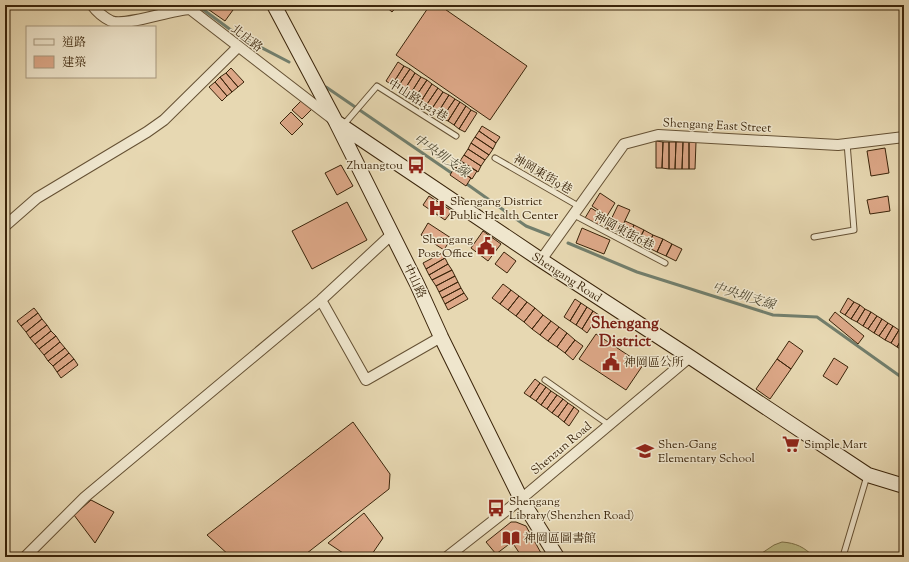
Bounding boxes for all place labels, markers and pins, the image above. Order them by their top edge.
bus stop icon: Zhuangtou [406,155,426,175]
place label: Zhuangtou [346,157,403,175]
place label: Shengang District Public Health Center [450,193,559,225]
hospital icon: Shengang District Public Health Center [427,198,447,218]
place label: Shengang Post Office [418,231,473,263]
public building icon: Shengang Post Office [476,236,496,256]
public building icon: 神岡區公所 [601,352,621,372]
place label: 神岡區公所 [624,354,684,372]
supermarket icon: Simple Mart [781,434,801,454]
place label: Shen-Gang Elementary School [658,436,755,468]
place label: Simple Mart [804,436,867,454]
school or university icon: Shen-Gang Elementary School [635,441,655,461]
place label: Shengang Library(Shenzhen Road) [509,493,634,525]
bus stop icon: Shengang Library(Shenzhen Road) [486,498,506,518]
library icon: 神岡區圖書館 [501,528,521,548]
place label: 神岡區圖書館 [524,530,596,548]

